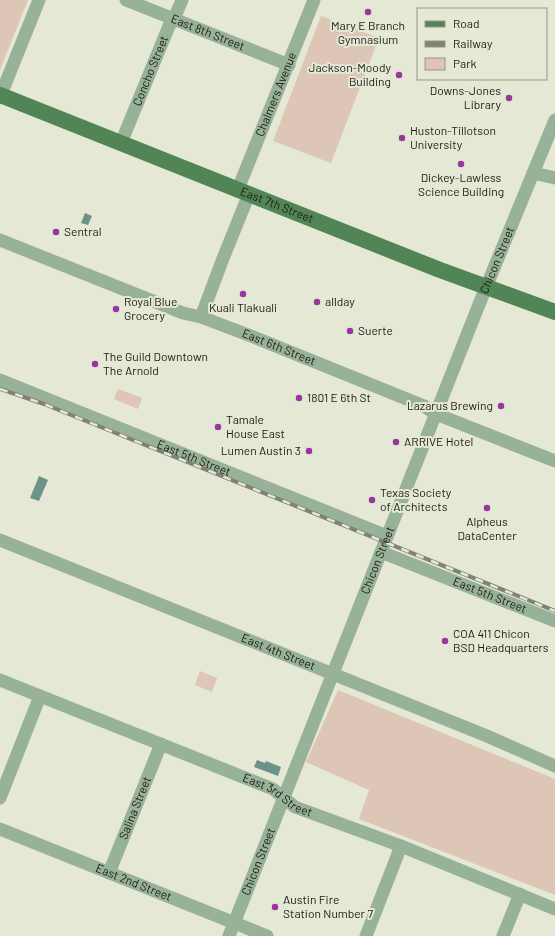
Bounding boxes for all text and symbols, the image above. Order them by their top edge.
marker: Mary E Branch Gymnasium [363,7,373,17]
legend [417,8,547,80]
street label: East 8th Street [169,11,247,53]
text: Road [453,16,480,30]
place label: Mary E Branch Gymnasium [331,18,405,46]
street label: Concho Street [129,33,170,108]
text: Railway [453,36,493,50]
street label: Chalmers Avenue [252,50,298,138]
text: Park [453,56,477,70]
place label: Jackson-Moody Building [309,60,391,88]
marker: Jackson-Moody Building [394,70,404,80]
place label: Downs-Jones Library [430,83,501,111]
marker: Downs-Jones Library [504,93,514,103]
place label: Huston-Tillotson University [410,123,496,151]
marker: Huston-Tillotson University [397,133,407,143]
marker: Dickey-Lawless Science Building [456,159,466,169]
place label: Dickey-Lawless Science Building [418,170,504,198]
street label: East 7th Street [239,183,316,225]
place label: Sentral [64,224,101,238]
street label: Chicon Street [476,224,516,296]
marker: Sentral [51,227,61,237]
marker: Kuali Tlakuali [238,289,248,299]
place label: Royal Blue Grocery [124,294,177,322]
place label: allday [325,294,355,308]
marker: allday [312,297,322,307]
place label: Kuali Tlakuali [209,300,277,314]
marker: Royal Blue Grocery [111,304,121,314]
place label: Suerte [358,323,393,337]
street label: East 6th Street [240,325,318,367]
marker: Suerte [345,326,355,336]
place label: The Guild Downtown The Arnold [103,349,208,377]
marker: The Guild Downtown The Arnold [90,359,100,369]
place label: 1801 E 6th St [307,390,371,404]
marker: 1801 E 6th St [294,393,304,403]
place label: Lazarus Brewing [407,398,493,412]
marker: Lazarus Brewing [496,401,506,411]
place label: Tamale House East [226,412,285,440]
marker: Tamale House East [213,422,223,432]
place label: ARRIVE Hotel [404,434,473,448]
street label: East 5th Street [155,436,233,478]
marker: ARRIVE Hotel [391,437,401,447]
place label: Lumen Austin 3 [221,443,301,457]
marker: Lumen Austin 3 [304,446,314,456]
place label: Texas Society of Architects [380,485,452,513]
marker: Texas Society of Architects [367,495,377,505]
marker: Alpheus DataCenter [482,503,492,513]
place label: Alpheus DataCenter [457,514,517,542]
street label: Chicon Street [357,524,396,596]
street label: East 5th Street [451,573,529,615]
place label: COA 411 Chicon BSD Headquarters [453,626,549,654]
street label: East 4th Street [240,630,318,672]
marker: COA 411 Chicon BSD Headquarters [440,636,450,646]
street label: East 3rd Street [241,770,314,819]
street label: Salina Street [115,774,153,841]
street label: Chicon Street [238,826,277,897]
street label: East 2nd Street [94,860,174,903]
place label: Austin Fire Station Number 7 [283,892,373,920]
marker: Austin Fire Station Number 7 [270,902,280,912]

